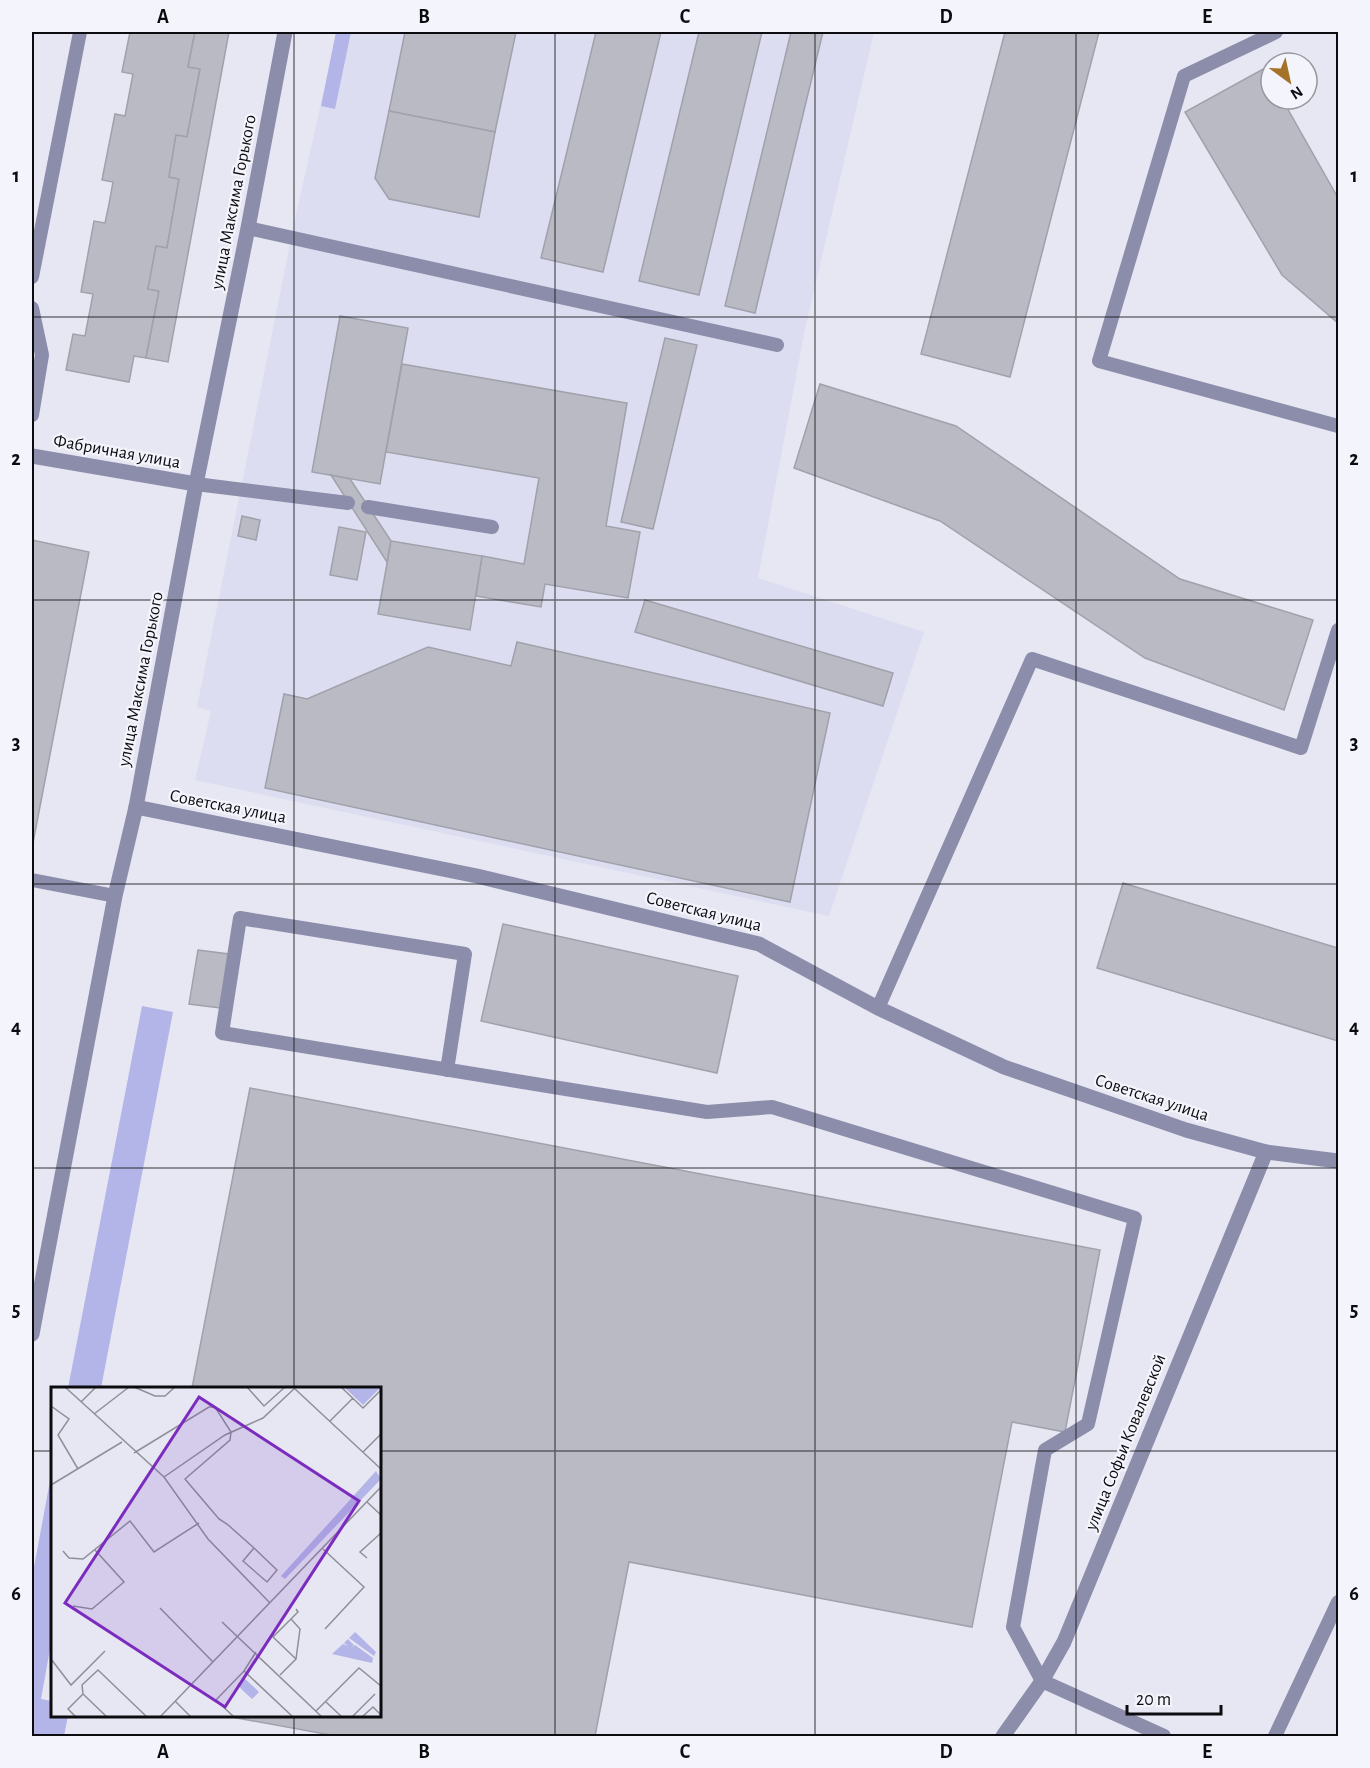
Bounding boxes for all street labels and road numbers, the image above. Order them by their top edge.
street label: улица Максима Горького [208,113,260,292]
street label: Фабричная улица [52,431,182,472]
street label: улица Максима Горького [115,590,167,769]
street label: Советская улица [168,787,288,827]
street label: Советская улица [644,889,763,935]
street label: Советская улица [1093,1071,1211,1125]
street label: улица Софьи Ковалевской [1082,1352,1170,1534]

